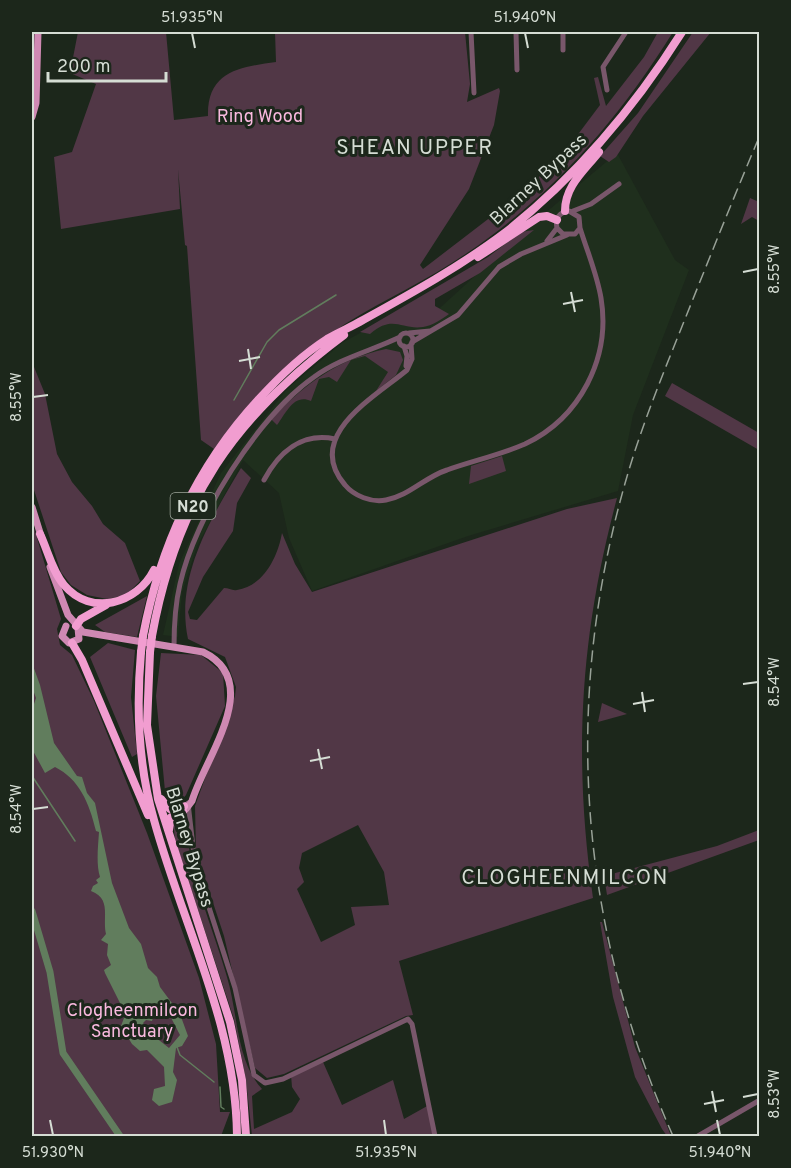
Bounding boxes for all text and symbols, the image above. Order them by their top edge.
text: 51.935°N [161,9,223,28]
text: 51.940°N [494,9,556,28]
scale bar [48,45,166,83]
text: 200 m [57,56,110,79]
park label: Ring Wood [217,106,303,129]
street label: Blarney Bypass [486,129,592,231]
district label: SHEAN UPPER [336,135,494,162]
text: 8.55°W [766,244,785,294]
text: 8.55°W [8,372,27,422]
road number: N20 [170,493,216,519]
text: 8.54°W [766,657,785,707]
text: 8.54°W [8,784,27,834]
street label: Blarney Bypass [159,785,218,910]
district label: CLOGHEENMILCON [461,865,669,892]
park label: Clogheenmilcon Sanctuary [66,1000,198,1044]
text: 8.53°W [766,1069,785,1119]
text: 51.930°N [22,1144,84,1163]
text: 51.935°N [355,1144,417,1163]
text: 51.940°N [689,1144,751,1163]

